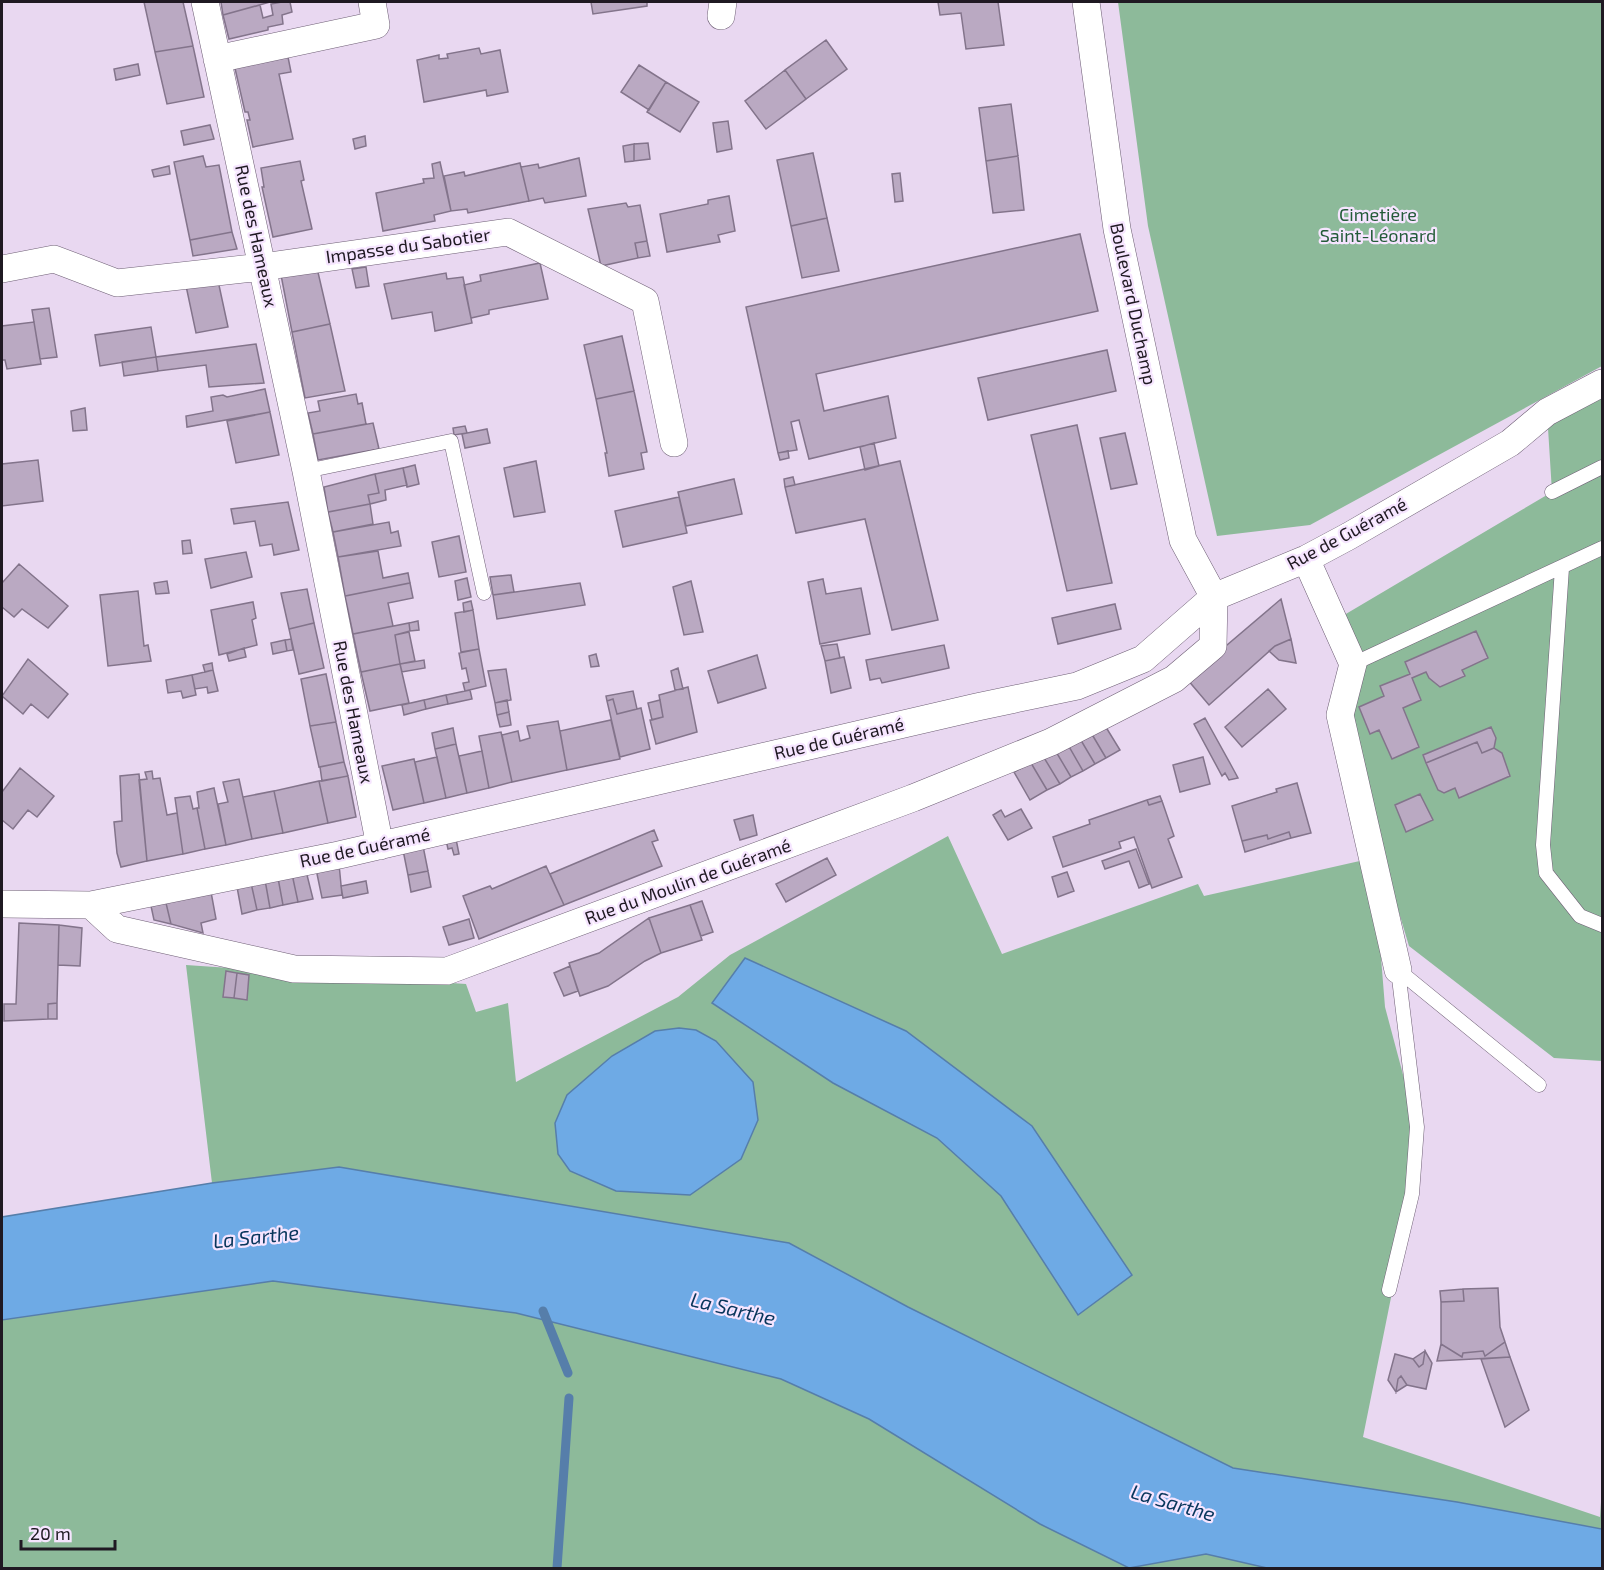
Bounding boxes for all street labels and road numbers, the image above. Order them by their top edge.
street label: Rue des Hameaux [231,162,283,310]
street label: Boulevard Duchamp [1106,221,1162,387]
street label: Impasse du Sabotier [324,223,492,267]
street label: Rue de Guéramé [1283,492,1410,574]
street label: Rue des Hameaux [329,638,379,786]
street label: Rue de Guéramé [772,712,906,764]
street label: Rue de Guéramé [298,822,432,872]
street label: Rue du Moulin de Guéramé [581,833,794,929]

